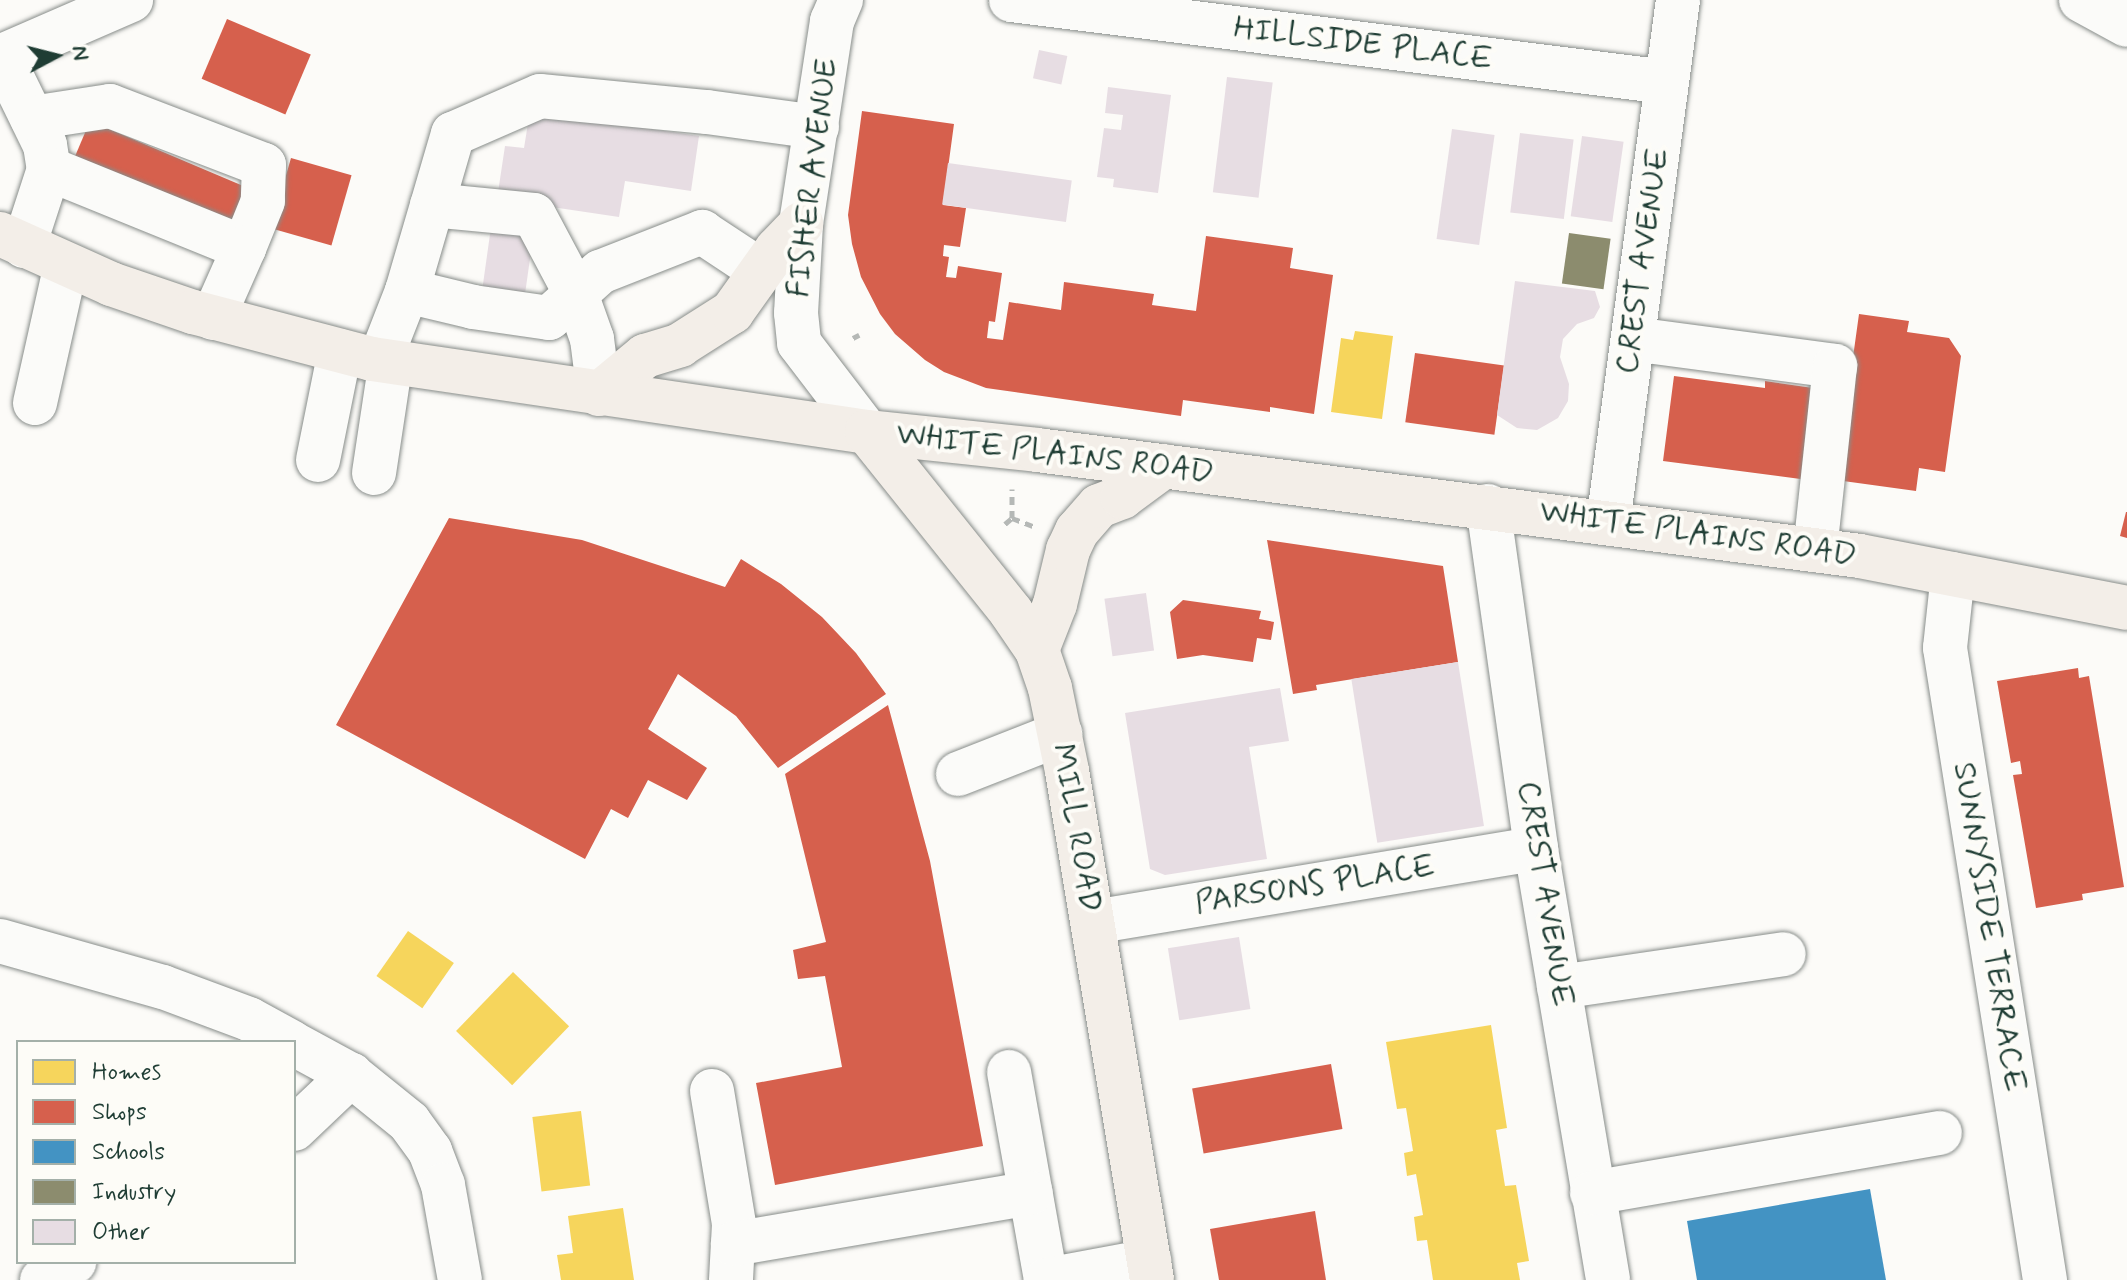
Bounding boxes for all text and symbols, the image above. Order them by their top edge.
street label: HILLSIDE PLACE [1233,9,1493,79]
north arrow [16,16,96,96]
text: N [65,44,95,62]
street label: FISHER AVENUE [779,54,847,302]
street label: CREST AVENUE [1608,145,1678,377]
street label: WHITE PLAINS ROAD [894,415,1216,493]
street label: WHITE PLAINS ROAD [1537,493,1859,575]
street label: MILL ROAD [1042,741,1110,915]
street label: SUNNYSIDE TERRACE [1945,763,2033,1091]
street label: CREST AVENUE [1508,778,1582,1010]
street label: PARSONS PLACE [1194,847,1436,923]
legend [16,1040,296,1264]
text: Homes [92,1057,161,1088]
text: Shops [92,1097,147,1128]
text: Schools [92,1137,165,1168]
text: Industry [92,1177,176,1208]
text: Other [92,1217,150,1248]

